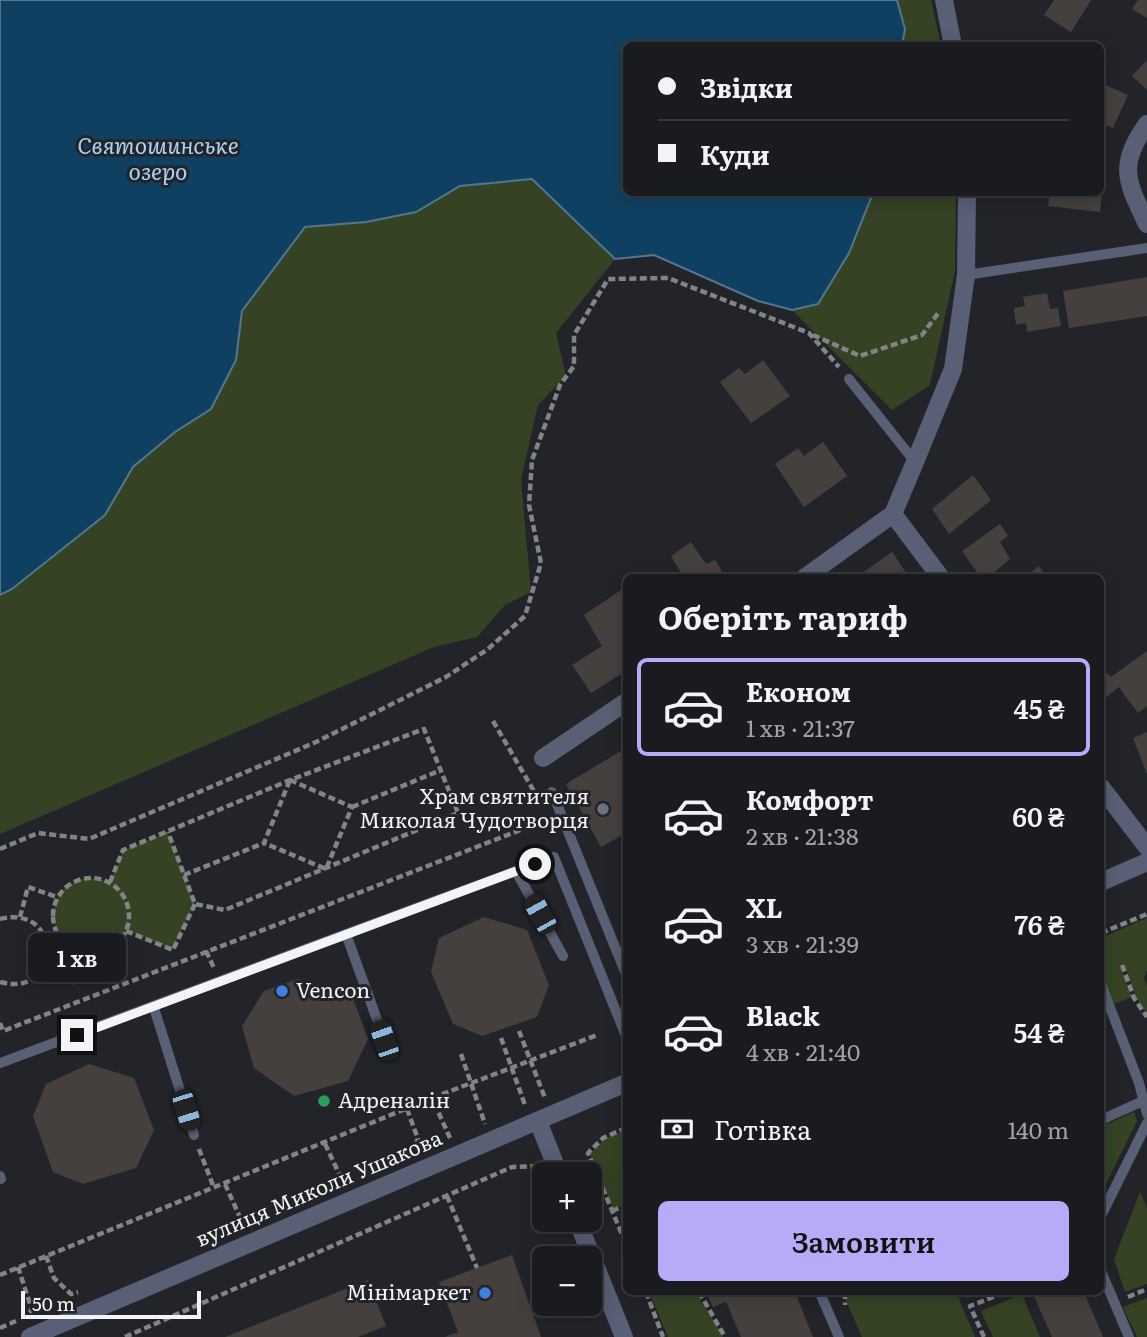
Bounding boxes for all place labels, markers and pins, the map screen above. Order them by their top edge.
place label: Храм святителя Миколая Чудотворця [359,779,589,834]
marker: Храм святителя Миколая Чудотворця [595,801,611,817]
place label: Vencon [296,973,370,1004]
marker: Vencon [274,983,290,999]
place label: Адреналін [338,1083,450,1114]
marker: Адреналін [316,1093,332,1109]
place label: Мінімаркет [346,1275,471,1306]
marker: Мінімаркет [477,1285,493,1301]

